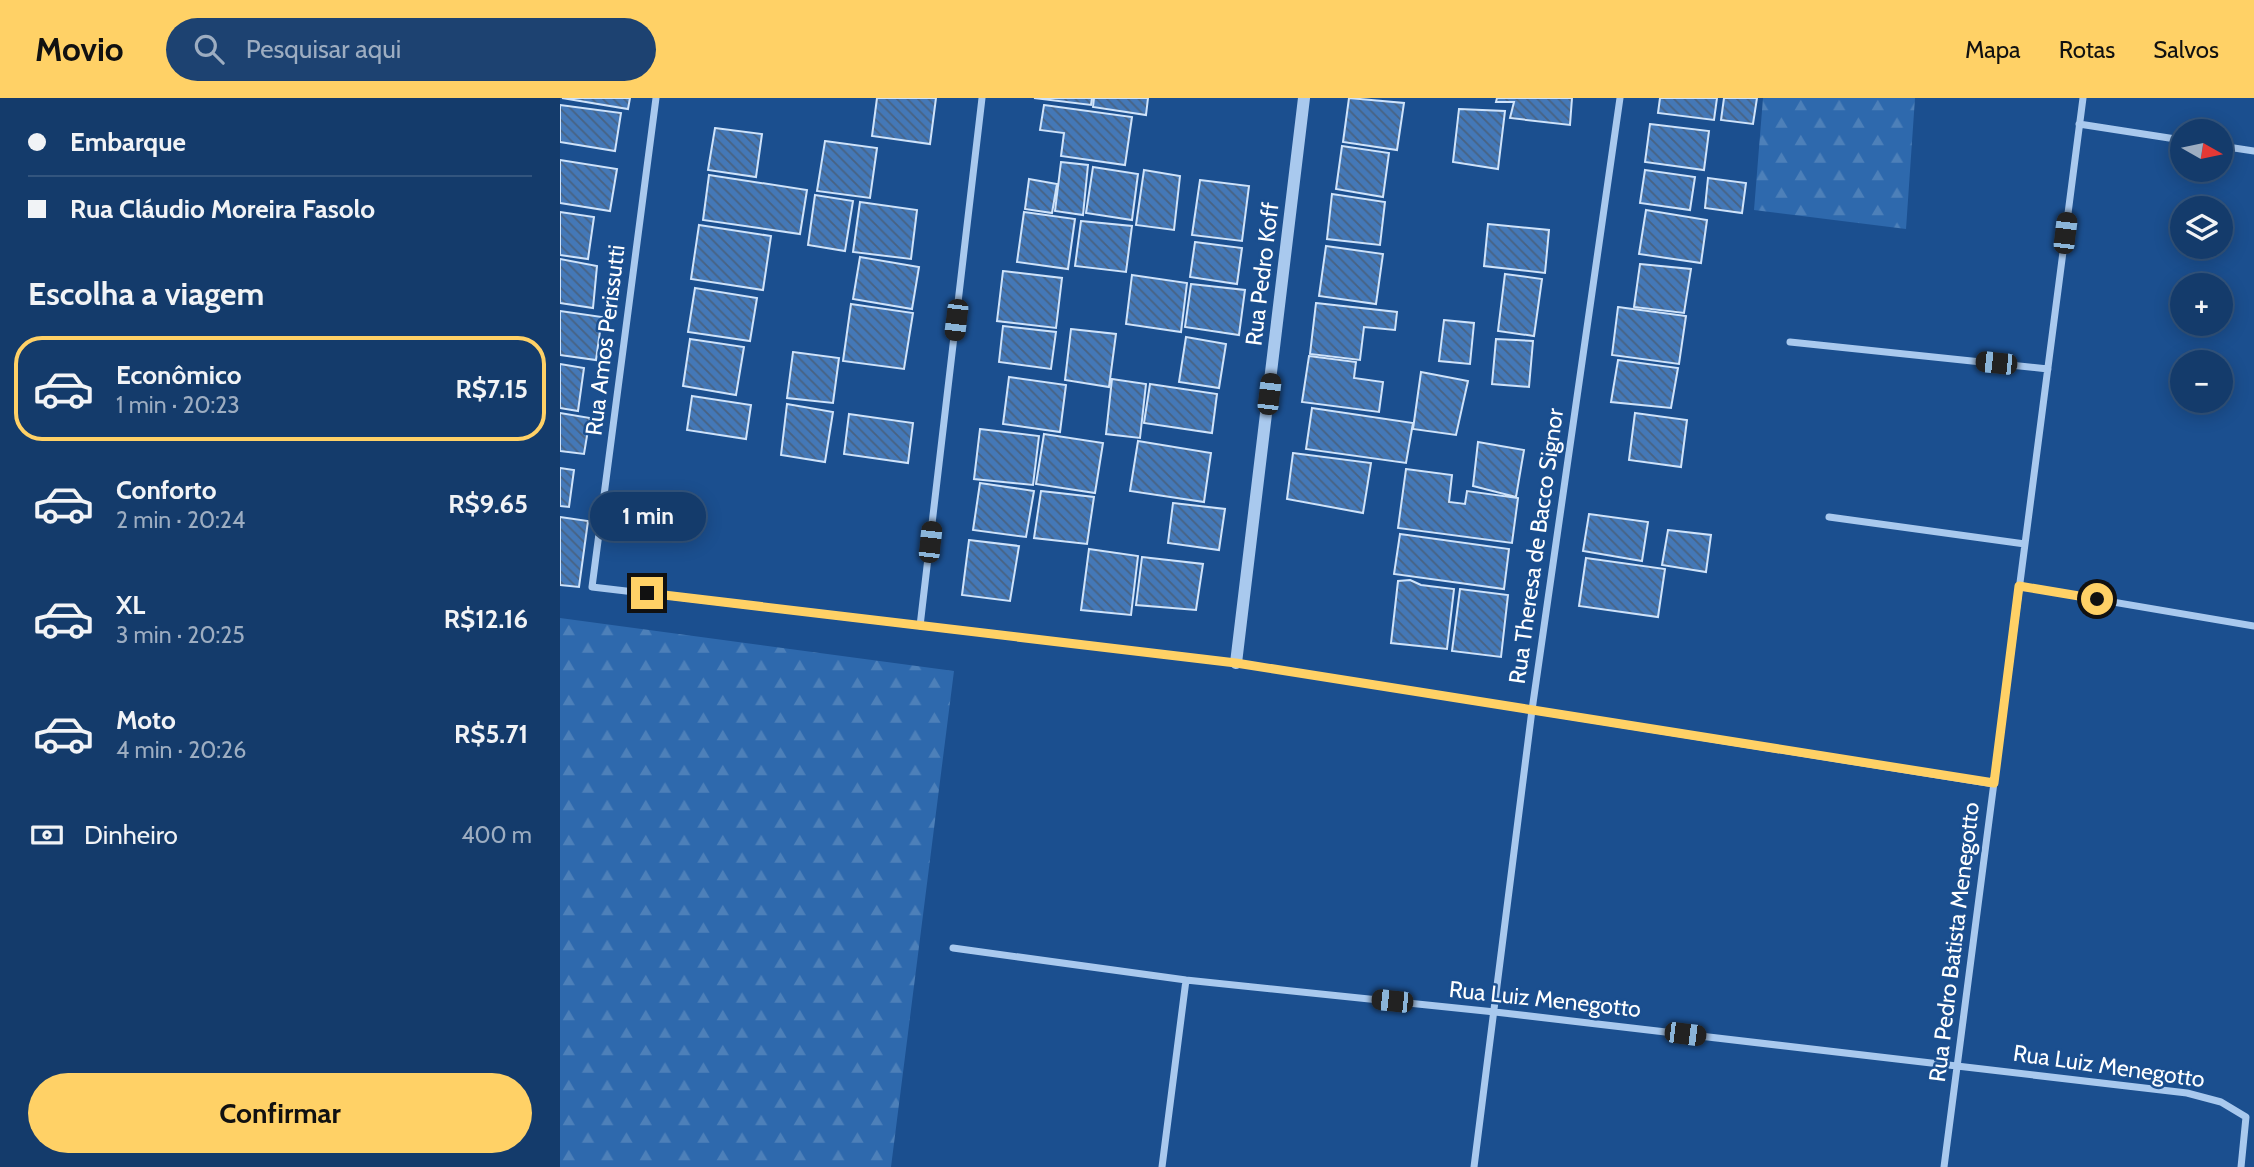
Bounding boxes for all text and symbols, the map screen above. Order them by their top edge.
search box [166,18,656,81]
text: Movio [35,29,124,69]
icon: search [190,30,228,68]
text: Pesquisar aqui [246,33,401,65]
text: Mapa [1965,35,2021,64]
text: Rotas [2059,35,2115,64]
text: Salvos [2153,35,2219,64]
north arrow [2170,119,2233,182]
map controls [2170,119,2233,413]
text: Embarque [70,126,186,158]
text: Rua Cláudio Moreira Fasolo [70,193,375,225]
button: layers [2170,196,2233,259]
street label: Rua Pedro Koff [1239,200,1285,347]
car [2053,211,2078,255]
street label: Rua Amos Perissutti [579,243,631,437]
button: + [2170,273,2233,336]
text: Escolha a viagem [28,274,264,313]
car [944,298,969,342]
car [1975,350,2018,376]
button: − [2170,350,2233,413]
icon: car [32,357,95,420]
text: Econômico [116,359,242,391]
car [1257,372,1282,416]
text: R$7.15 [455,373,528,405]
text: 1 min · 20:23 [116,391,240,419]
street label: Rua Theresa de Bacco Signor [1503,406,1569,686]
icon: car [32,472,95,535]
text: Conforto [116,474,217,506]
text: R$9.65 [448,488,528,520]
callout: 1 min [589,491,705,540]
text: 1 min [622,502,674,530]
text: 2 min · 20:24 [116,506,245,534]
car [918,520,943,564]
route end [631,577,663,609]
route start [2081,583,2113,615]
icon: car [32,587,95,650]
text: XL [116,589,145,621]
text: R$12.16 [444,603,528,635]
text: 3 min · 20:25 [116,621,245,649]
icon: car [32,702,95,765]
text: Moto [116,704,176,736]
text: R$5.71 [454,718,528,750]
text: 4 min · 20:26 [116,736,246,764]
street label: Rua Pedro Batista Menegotto [1923,801,1985,1083]
icon: cash [28,816,66,854]
text: Dinheiro [84,819,178,851]
text: 400 m [461,821,532,849]
street label: Rua Luiz Menegotto [1448,975,1642,1023]
car [1371,988,1414,1014]
car [1663,1021,1708,1047]
street label: Rua Luiz Menegotto [2012,1039,2206,1093]
button: Confirmar [28,1073,532,1153]

